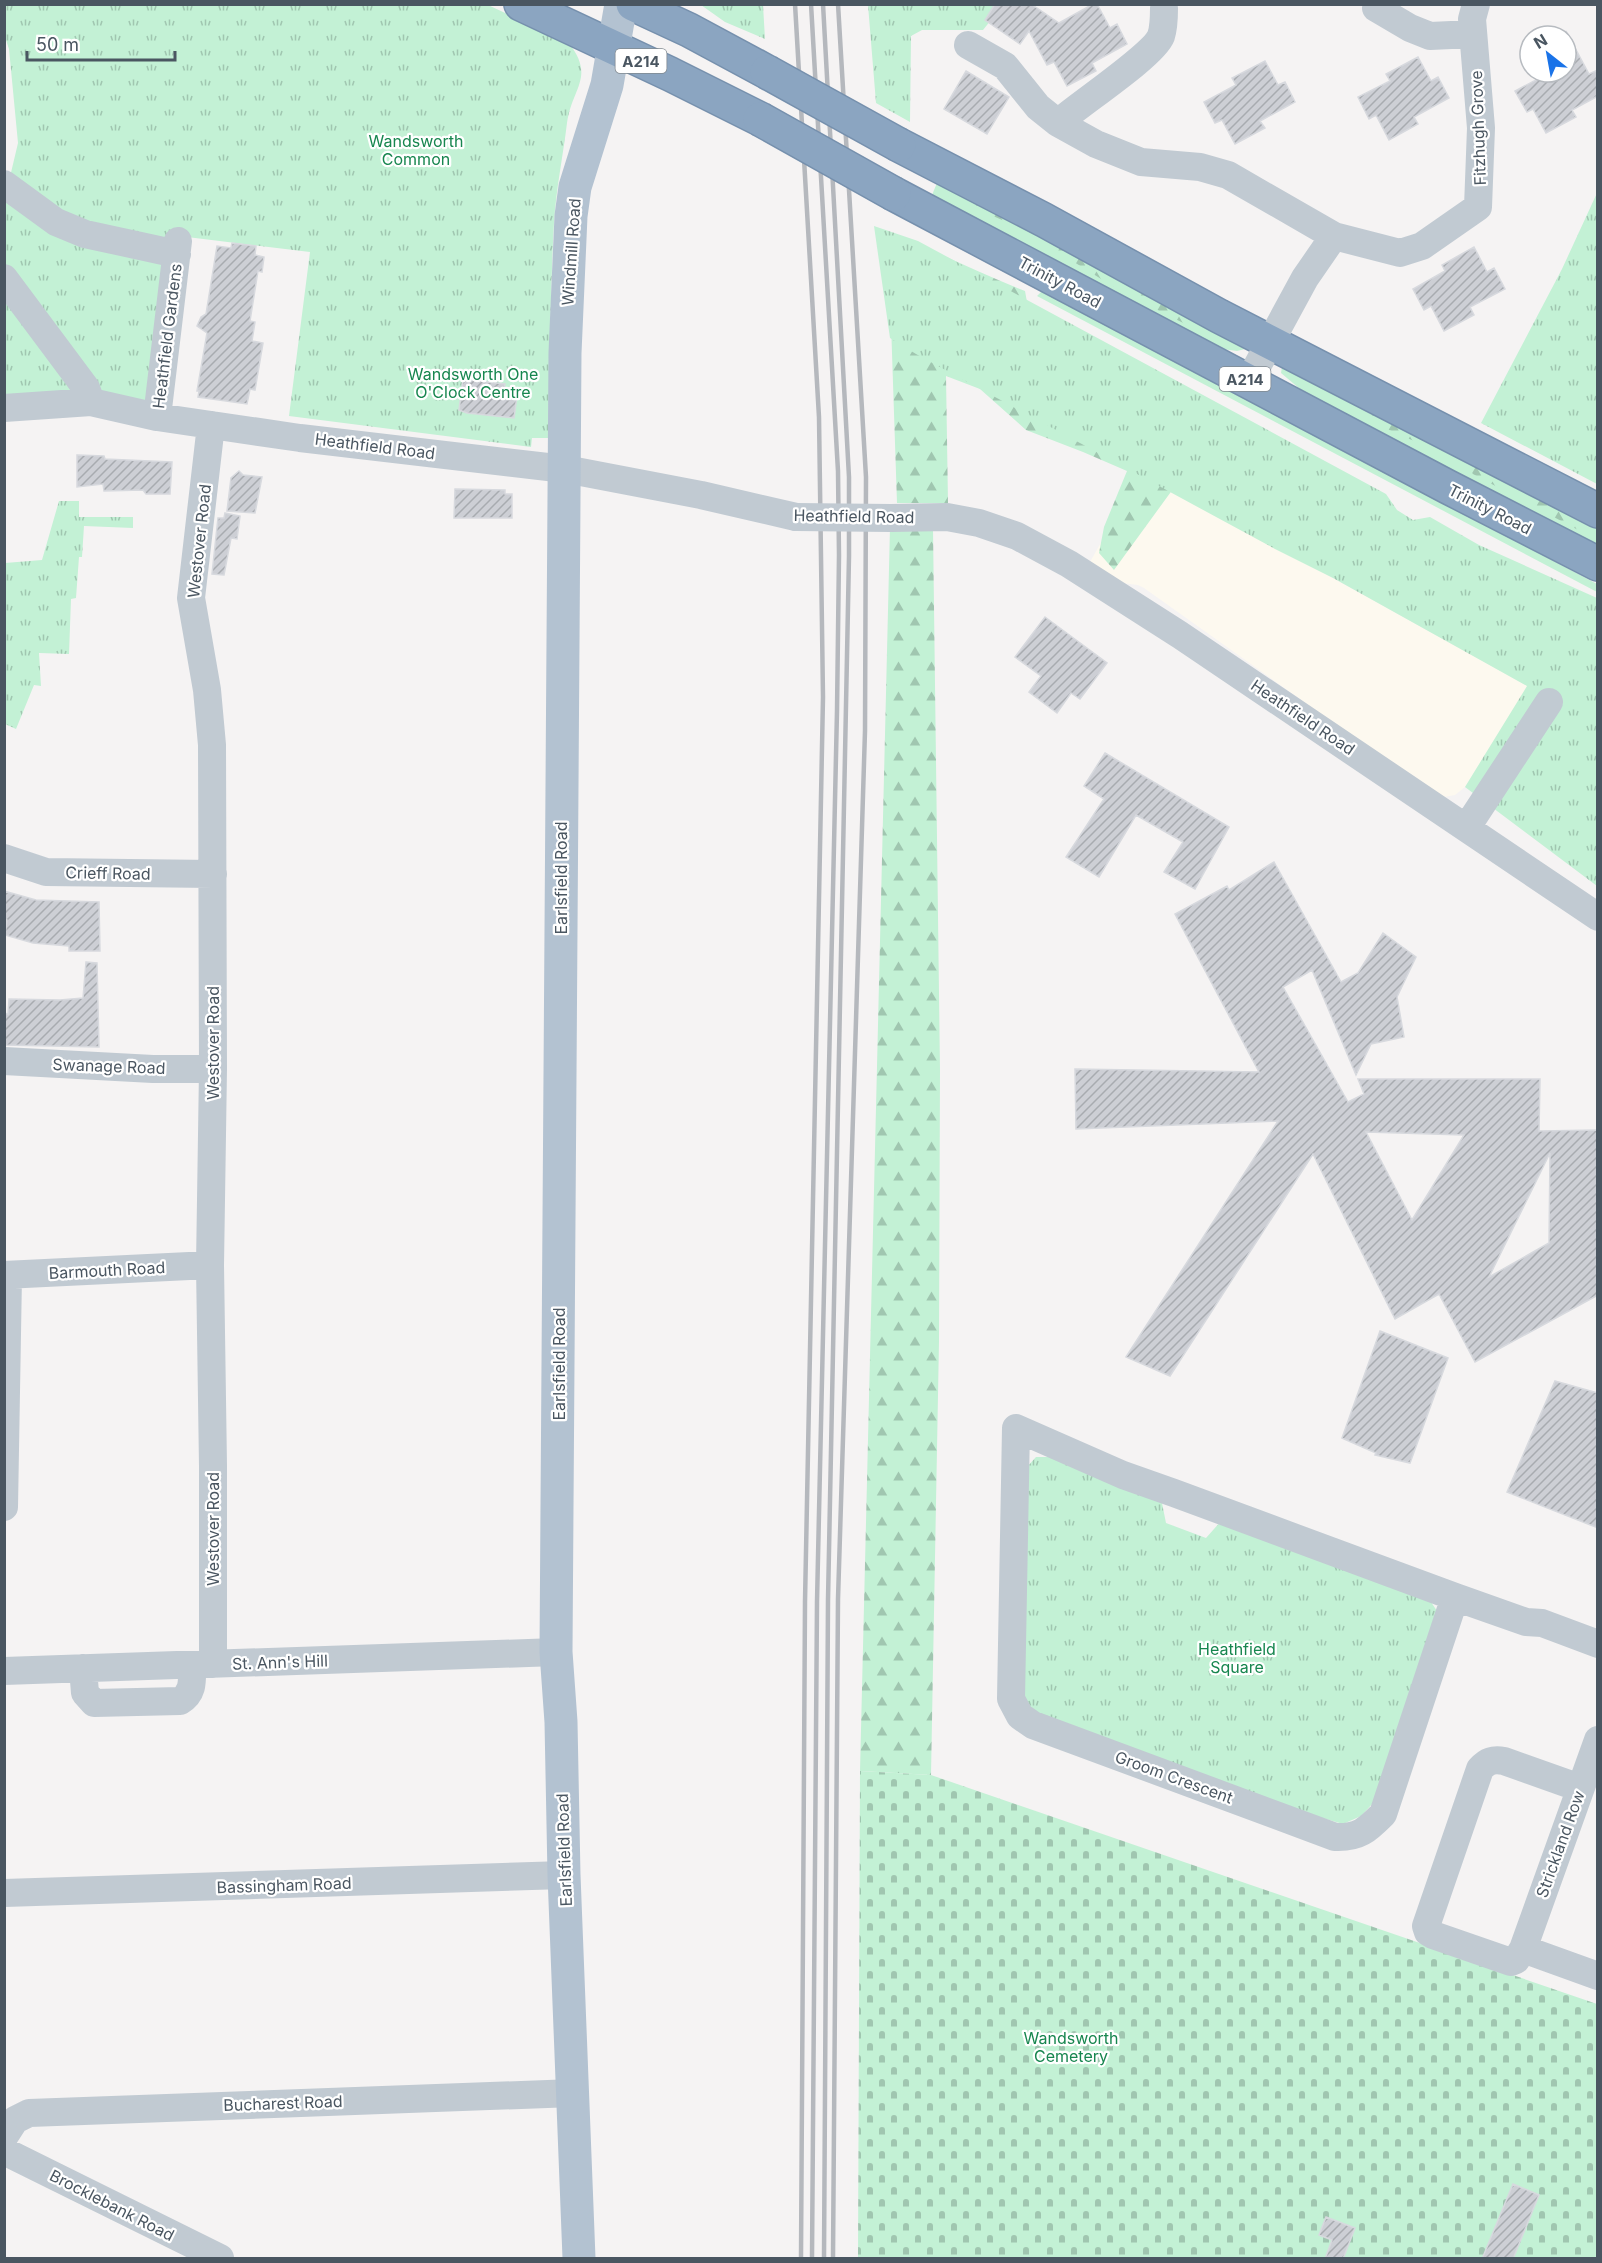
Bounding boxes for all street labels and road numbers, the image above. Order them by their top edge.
road number: A214 [616,49,666,73]
street label: Fitzhugh Grove [1466,70,1490,186]
street label: Windmill Road [557,198,585,306]
street label: Trinity Road [1015,252,1105,312]
street label: Heathfield Gardens [148,262,186,410]
road number: A214 [1220,367,1270,391]
street label: Heathfield Road [314,429,436,463]
street label: Trinity Road [1445,480,1535,538]
street label: Westover Road [183,483,215,599]
street label: Heathfield Road [793,505,915,527]
street label: Heathfield Road [1247,675,1359,759]
street label: Earlsfield Road [551,821,571,935]
street label: Crieff Road [65,862,151,884]
street label: Westover Road [203,986,223,1100]
street label: Swanage Road [52,1054,166,1078]
street label: Barmouth Road [48,1257,166,1283]
street label: Earlsfield Road [549,1307,569,1421]
street label: Westover Road [203,1472,223,1586]
street label: St. Ann's Hill [232,1650,328,1674]
street label: Groom Crescent [1112,1746,1236,1808]
street label: Strickland Row [1531,1788,1589,1900]
street label: Earlsfield Road [552,1793,576,1907]
street label: Bassingham Road [216,1873,352,1897]
street label: Bucharest Road [223,2091,343,2115]
street label: Brocklebank Road [46,2165,178,2245]

